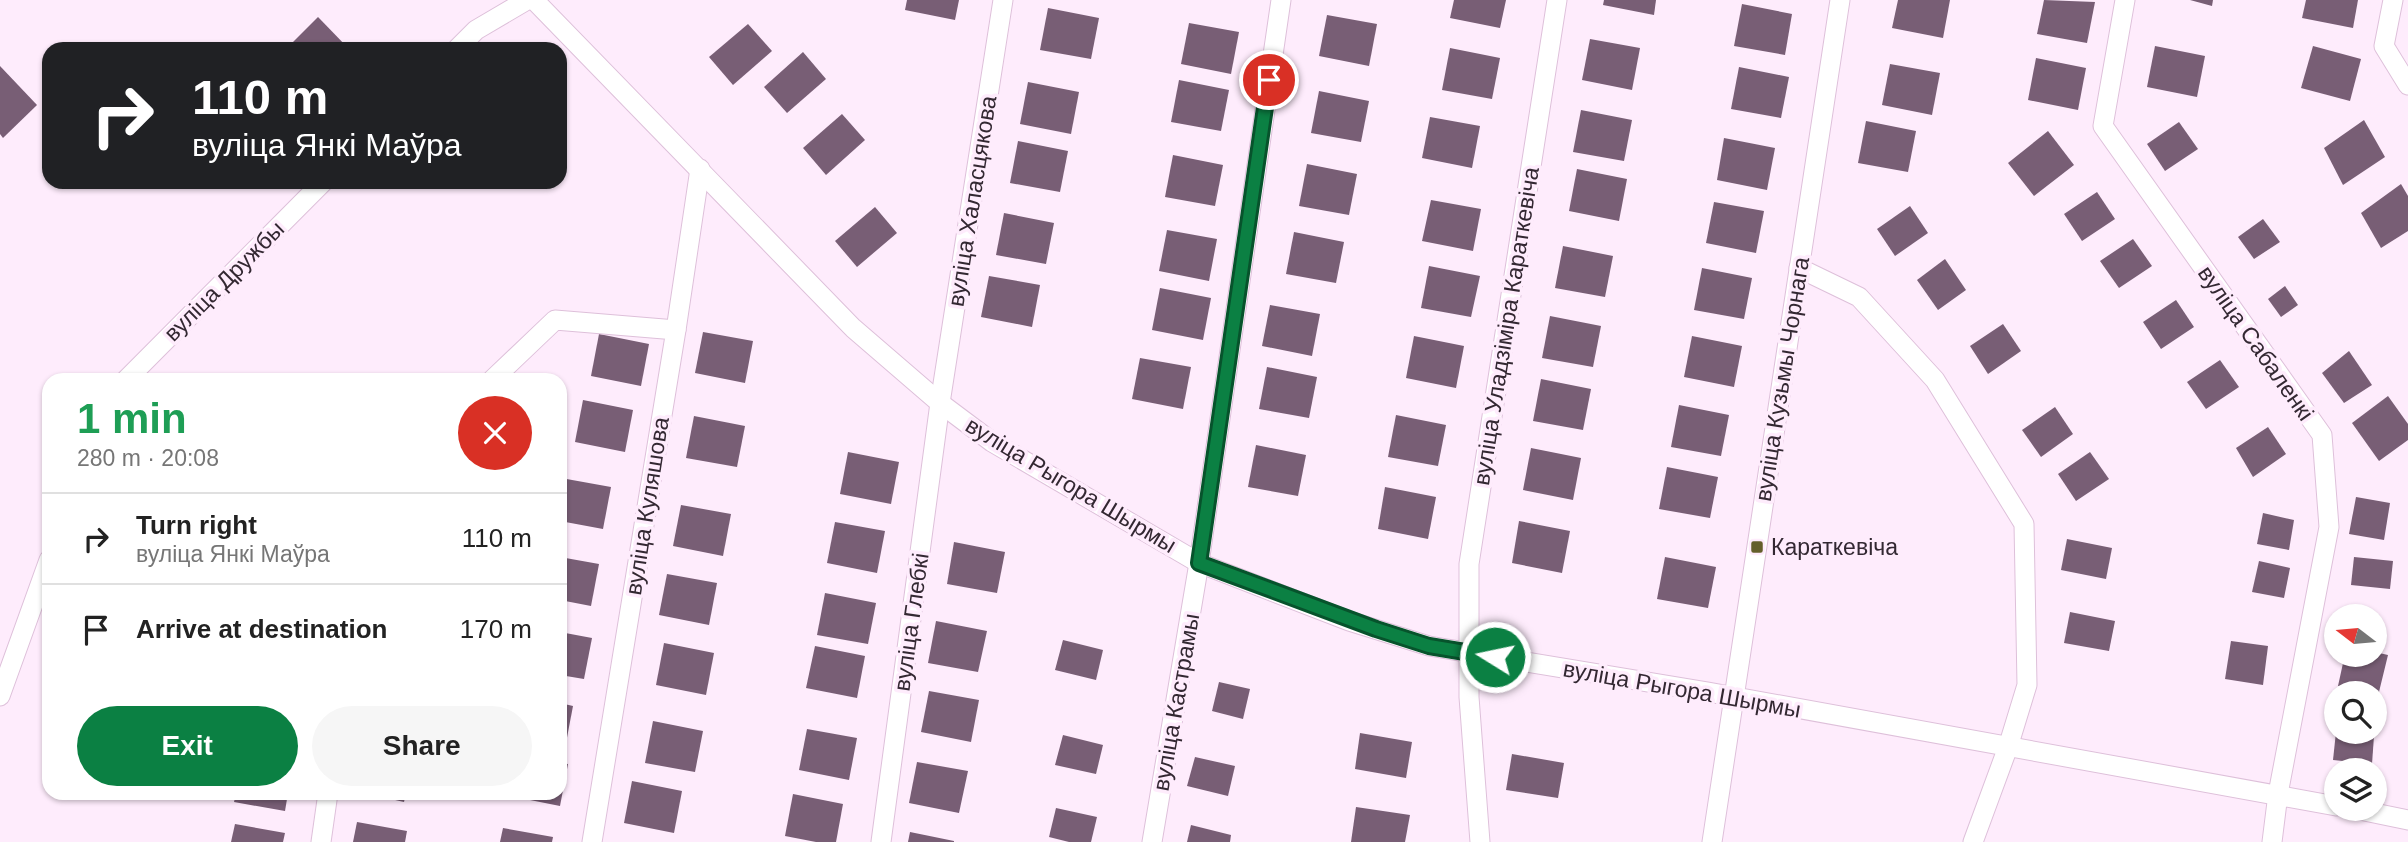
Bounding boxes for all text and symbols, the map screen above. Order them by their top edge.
pin [1239,50,1299,110]
icon: arrive [1250,61,1288,99]
icon: right [77,70,168,161]
text: 110 m [192,70,328,124]
street label: вуліца Халасцякова [943,94,1002,308]
text: вуліца Янкі Маўра [192,127,462,163]
street label: вуліца Уладзіміра Караткевіча [1468,165,1544,487]
street label: вуліца Дружбы [159,216,289,346]
street label: вуліца Кузьмы Чорнага [1750,255,1814,503]
street label: вуліца Сабаленкі [2193,261,2319,425]
text: 1 min [77,395,187,442]
button: close [458,396,532,470]
street label: вуліца Рыгора Шырмы [961,412,1181,558]
street label: вуліца Куляшова [620,415,674,597]
text: 280 m · 20:08 [77,445,219,471]
text: Turn right [136,510,257,540]
icon: right [77,520,115,558]
text: 110 m [462,523,532,553]
place label: Караткевіча [1771,534,1898,560]
marker: Караткевіча [1749,539,1765,555]
text: вуліца Янкі Маўра [136,541,330,567]
street label: вуліца Глебкі [888,551,934,693]
north arrow [2324,604,2387,667]
map controls [2324,604,2387,821]
icon: arrive [77,611,115,649]
street label: вуліца Кастрамы [1148,611,1204,793]
text: Arrive at destination [136,614,387,644]
text: 170 m [460,614,532,644]
position arrow [1458,620,1532,694]
street label: вуліца Рыгора Шырмы [1561,655,1803,723]
button: search [2324,681,2387,744]
button: Exit [77,706,298,786]
button: Share [312,706,532,786]
button: layers [2324,758,2387,821]

